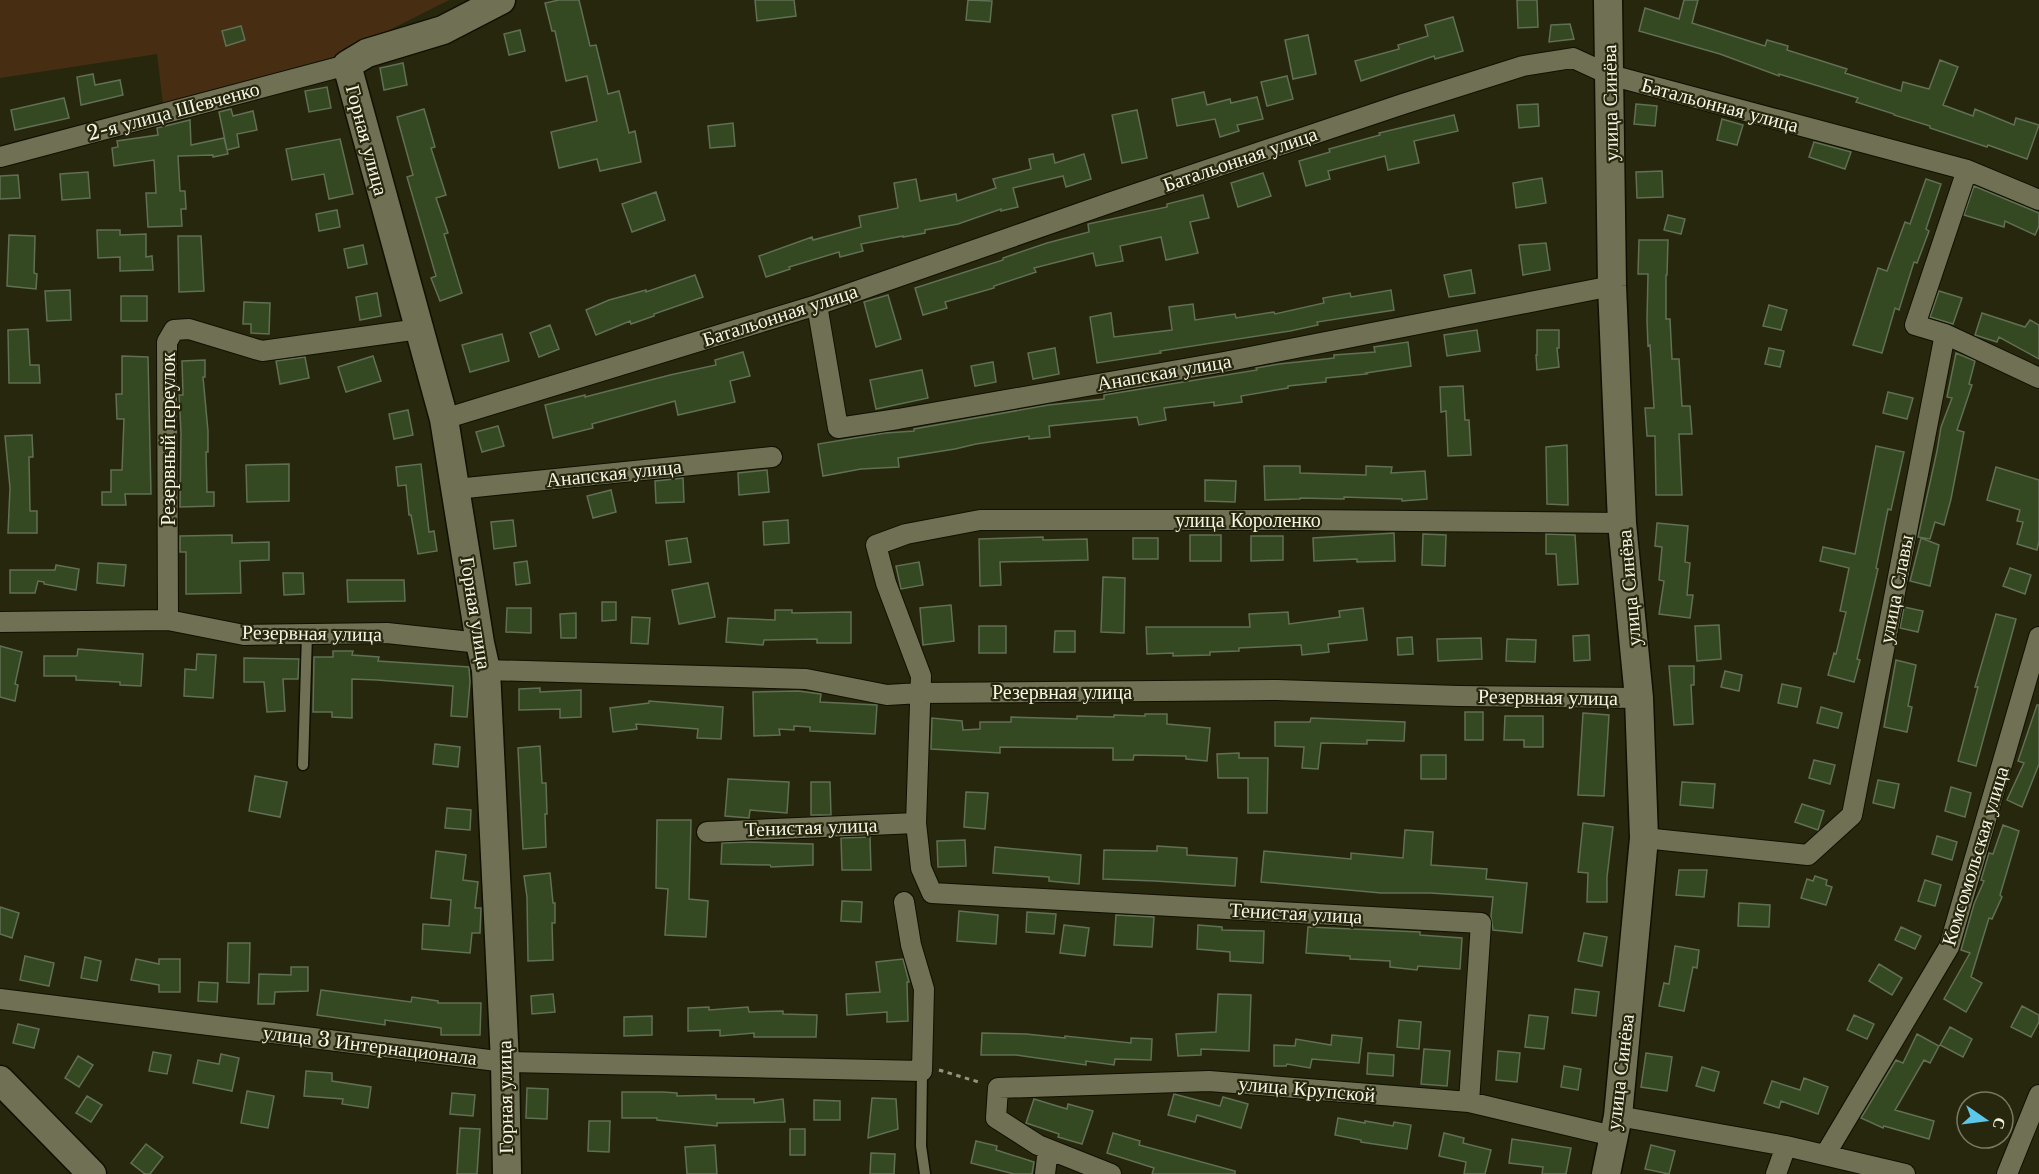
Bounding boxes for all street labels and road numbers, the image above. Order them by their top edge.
street label: улица Синёва [1597,44,1623,162]
street label: Батальонная улица [1639,72,1801,138]
street label: 2-я улица Шевченко [84,76,262,146]
street label: Горная улица [341,82,393,198]
street label: Батальонная улица [1160,121,1320,197]
street label: Батальонная улица [699,279,861,351]
street label: Анапская улица [1095,348,1233,396]
street label: Резервный переулок [156,352,180,526]
street label: Анапская улица [545,454,683,492]
street label: улица Короленко [1175,508,1321,532]
street label: улица Синёва [1612,529,1646,647]
street label: улица Славы [1874,533,1918,645]
street label: Горная улица [455,555,497,671]
street label: Резервная улица [242,620,382,646]
street label: Резервная улица [992,680,1132,704]
street label: Резервная улица [1478,684,1618,710]
street label: Комсомольская улица [1936,763,2014,948]
street label: Тенистая улица [744,813,878,841]
street label: Тенистая улица [1229,898,1363,928]
street label: улица Синёва [1601,1012,1639,1131]
street label: улица 3 Интернационала [262,1020,479,1070]
street label: Горная улица [492,1040,518,1154]
street label: улица Крупской [1238,1071,1377,1107]

